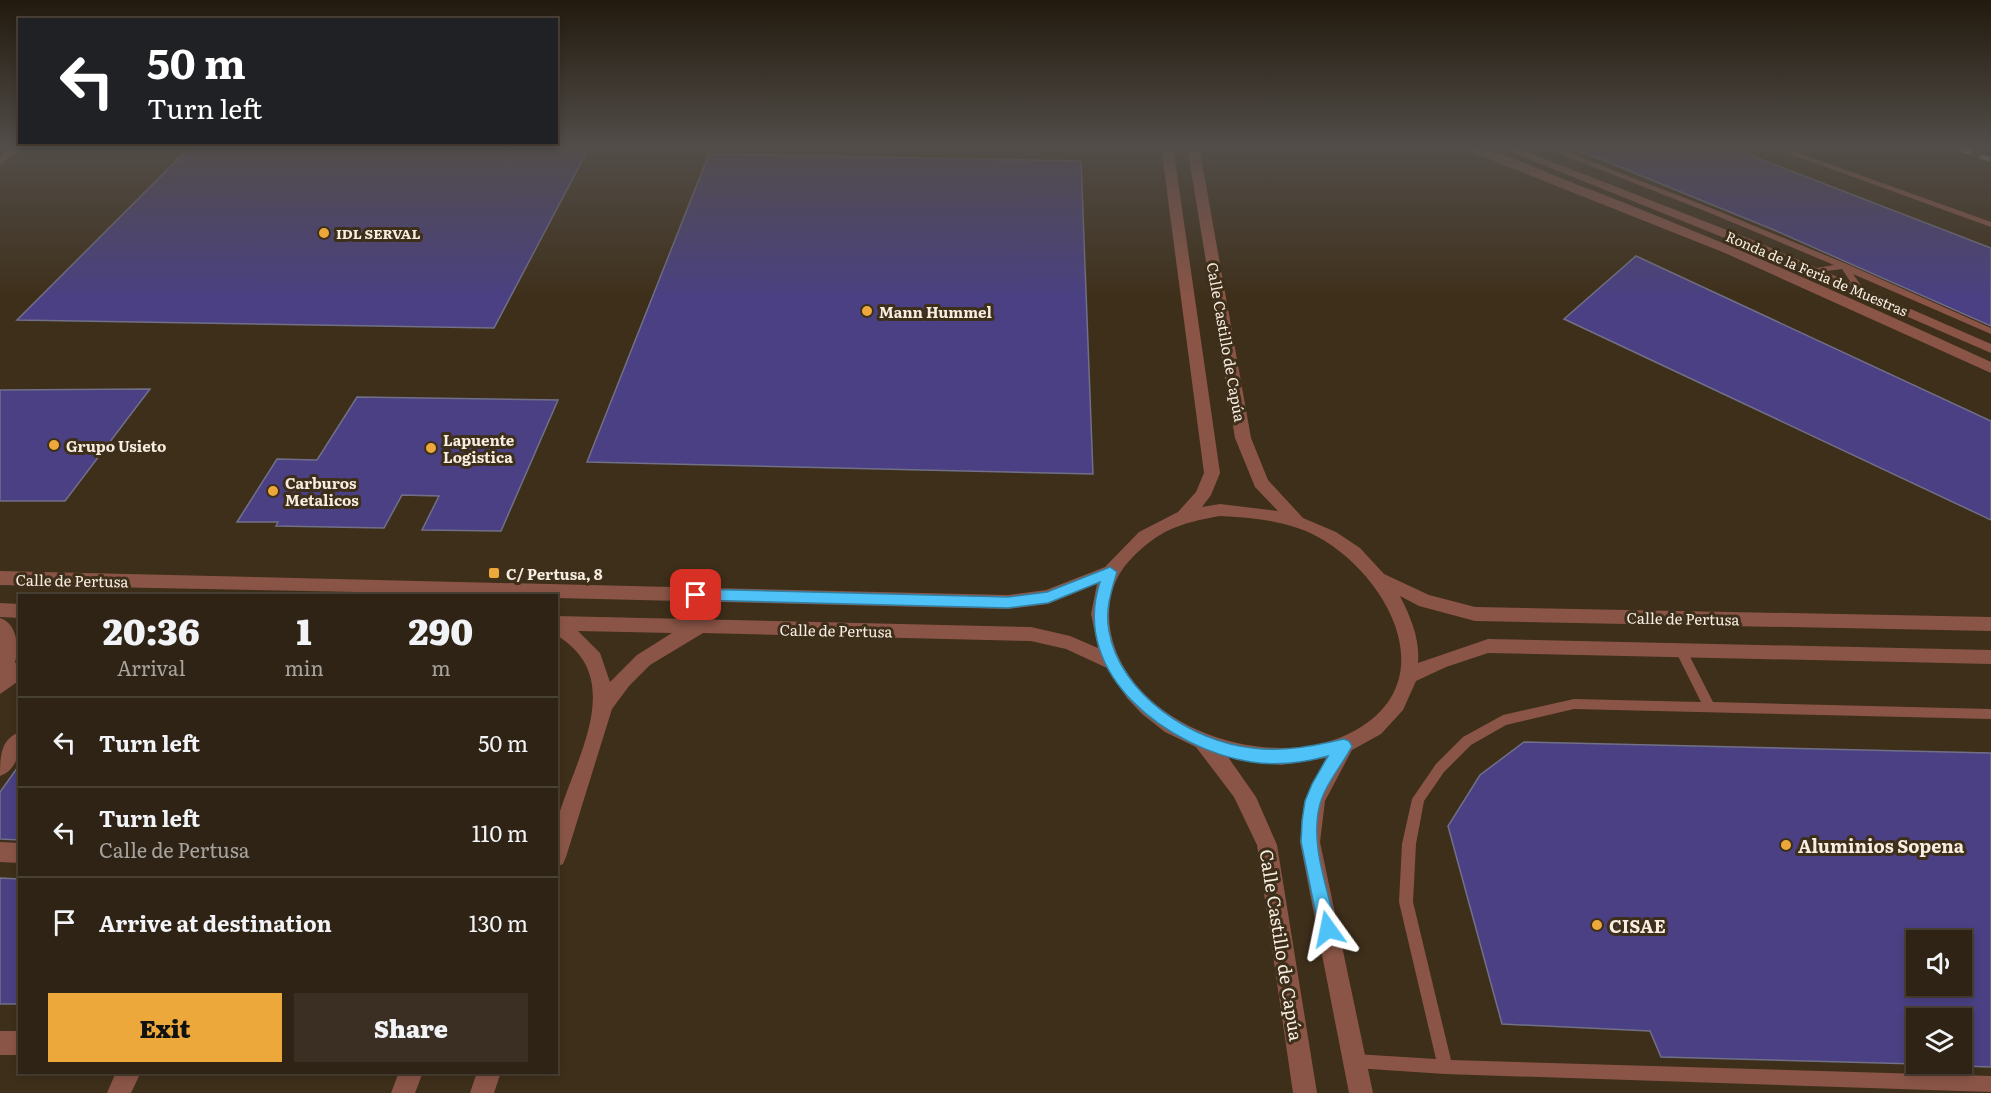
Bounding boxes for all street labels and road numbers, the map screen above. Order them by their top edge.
street label: Ronda de la Feria de Muestras [1723,226,1911,320]
street label: Calle Castillo de Capúa [1202,260,1253,424]
street label: Calle de Pertusa [15,568,130,592]
street label: Calle de Pertusa [1626,606,1741,630]
street label: Calle de Pertusa [779,618,894,642]
street label: Calle Castillo de Capúa [1253,847,1311,1043]

